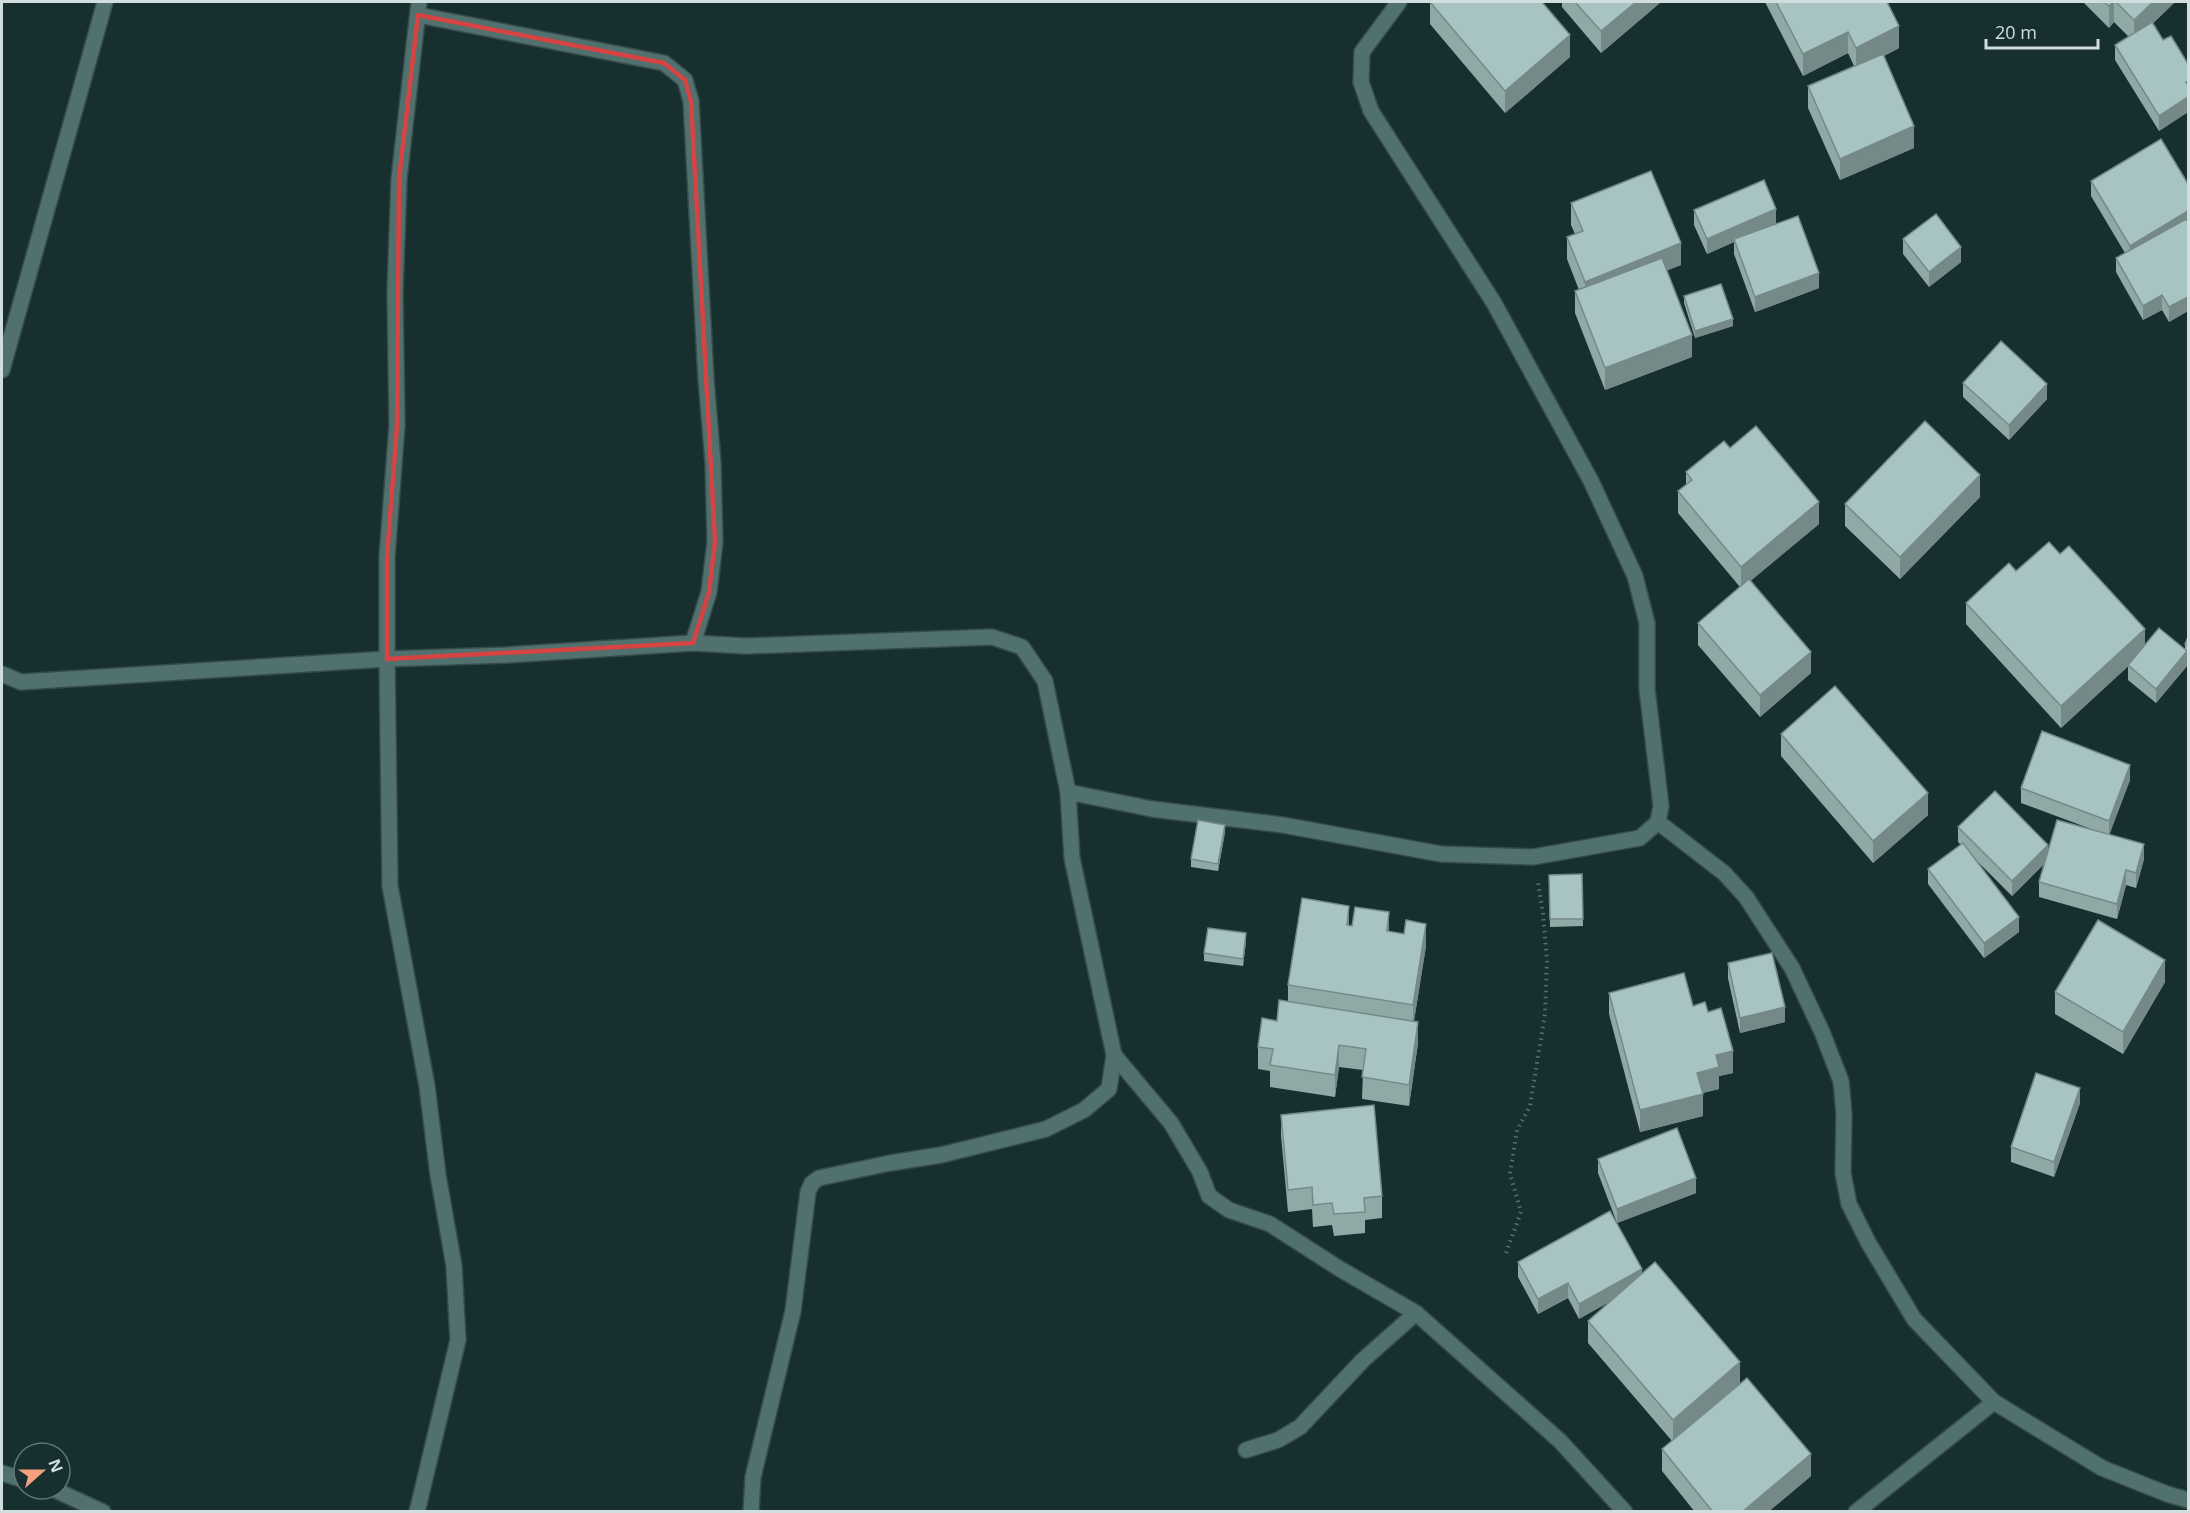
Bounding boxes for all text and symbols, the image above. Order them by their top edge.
scale bar [1986,12,2098,50]
text: 20 m [1995,20,2037,44]
north arrow [12,1441,72,1501]
text: N [43,1456,69,1476]

